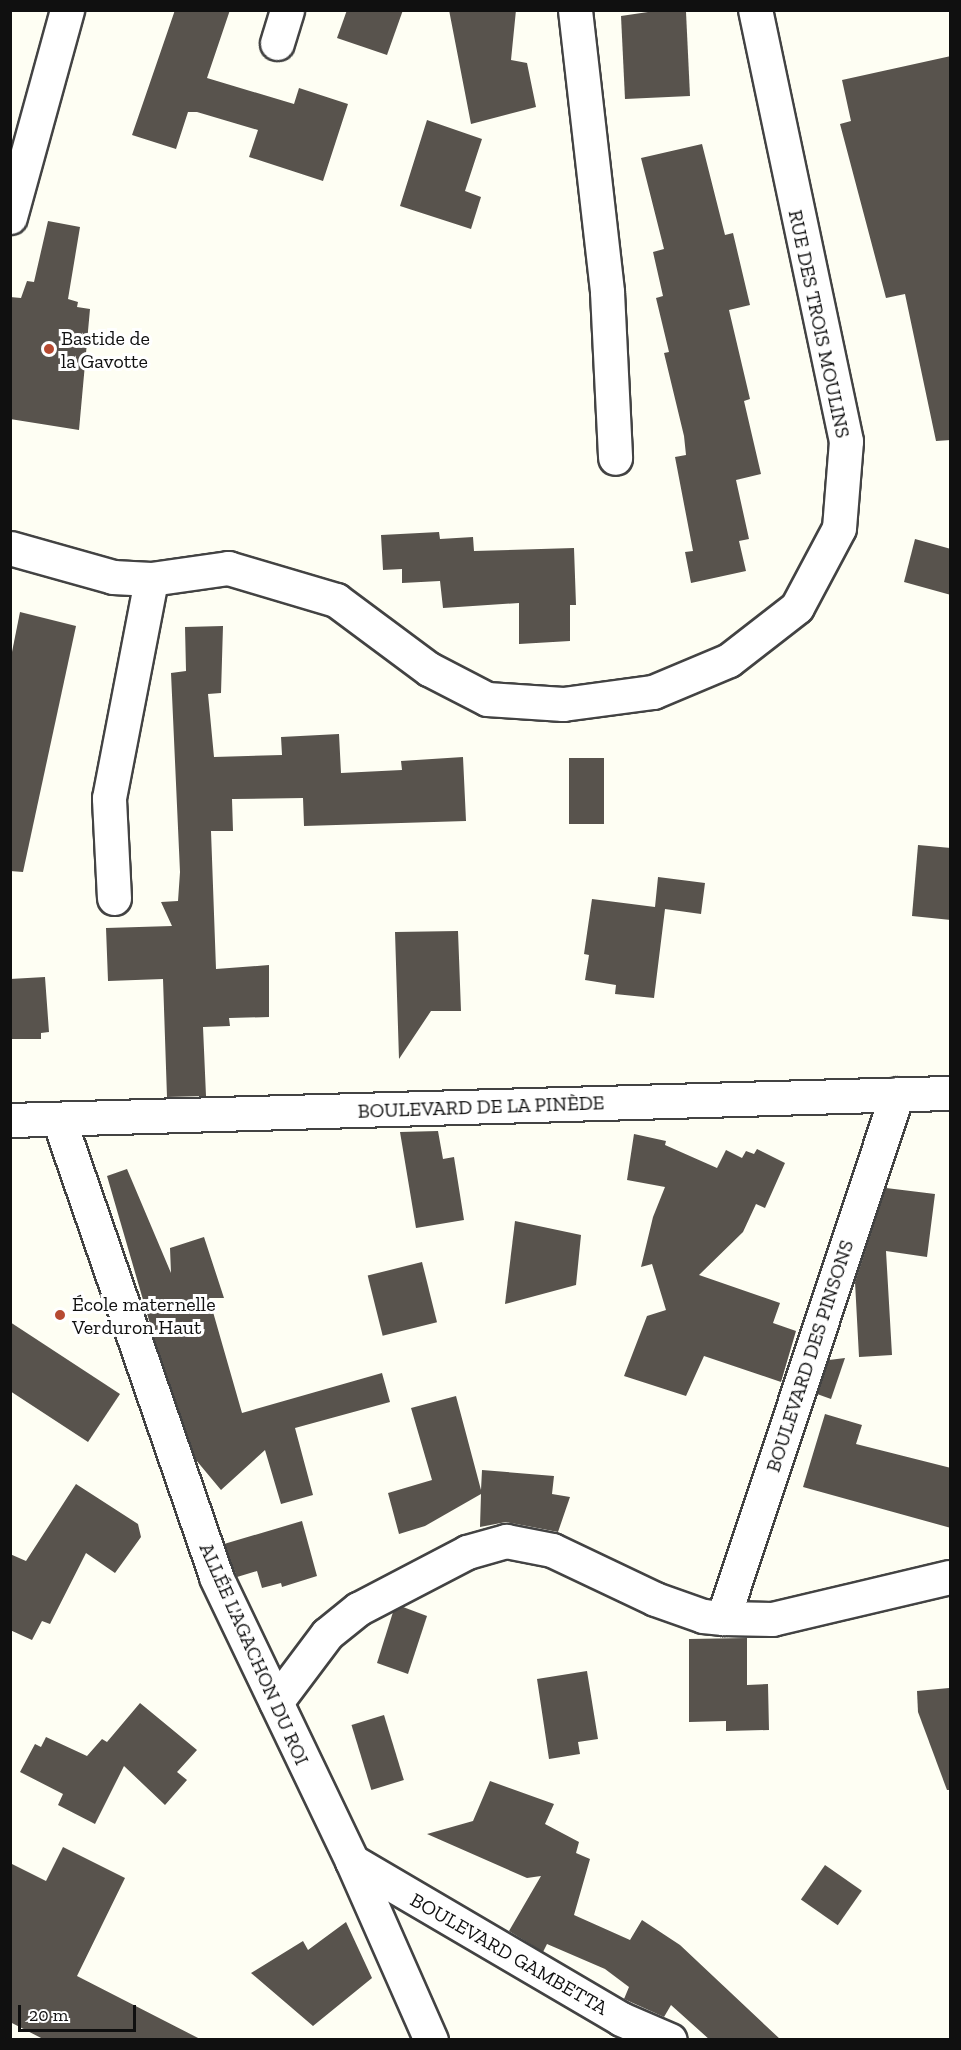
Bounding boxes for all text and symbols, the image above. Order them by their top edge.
street label: RUE DES TROIS MOULINS [783,208,855,440]
place label: Bastide de la Gavotte [61,326,150,373]
marker: Bastide de la Gavotte [42,342,56,356]
street label: BOULEVARD DE LA PINÈDE [357,1091,605,1123]
street label: BOULEVARD DES PINSONS [761,1237,859,1475]
place label: École maternelle Verduron Haut [72,1292,216,1339]
marker: École maternelle Verduron Haut [53,1308,67,1322]
street label: ALLÉE L'AGACHON DU ROI [194,1539,314,1769]
street label: BOULEVARD GAMBETTA [406,1888,612,2020]
scale bar [21,1993,140,2031]
text: 20 m [29,2004,68,2026]

